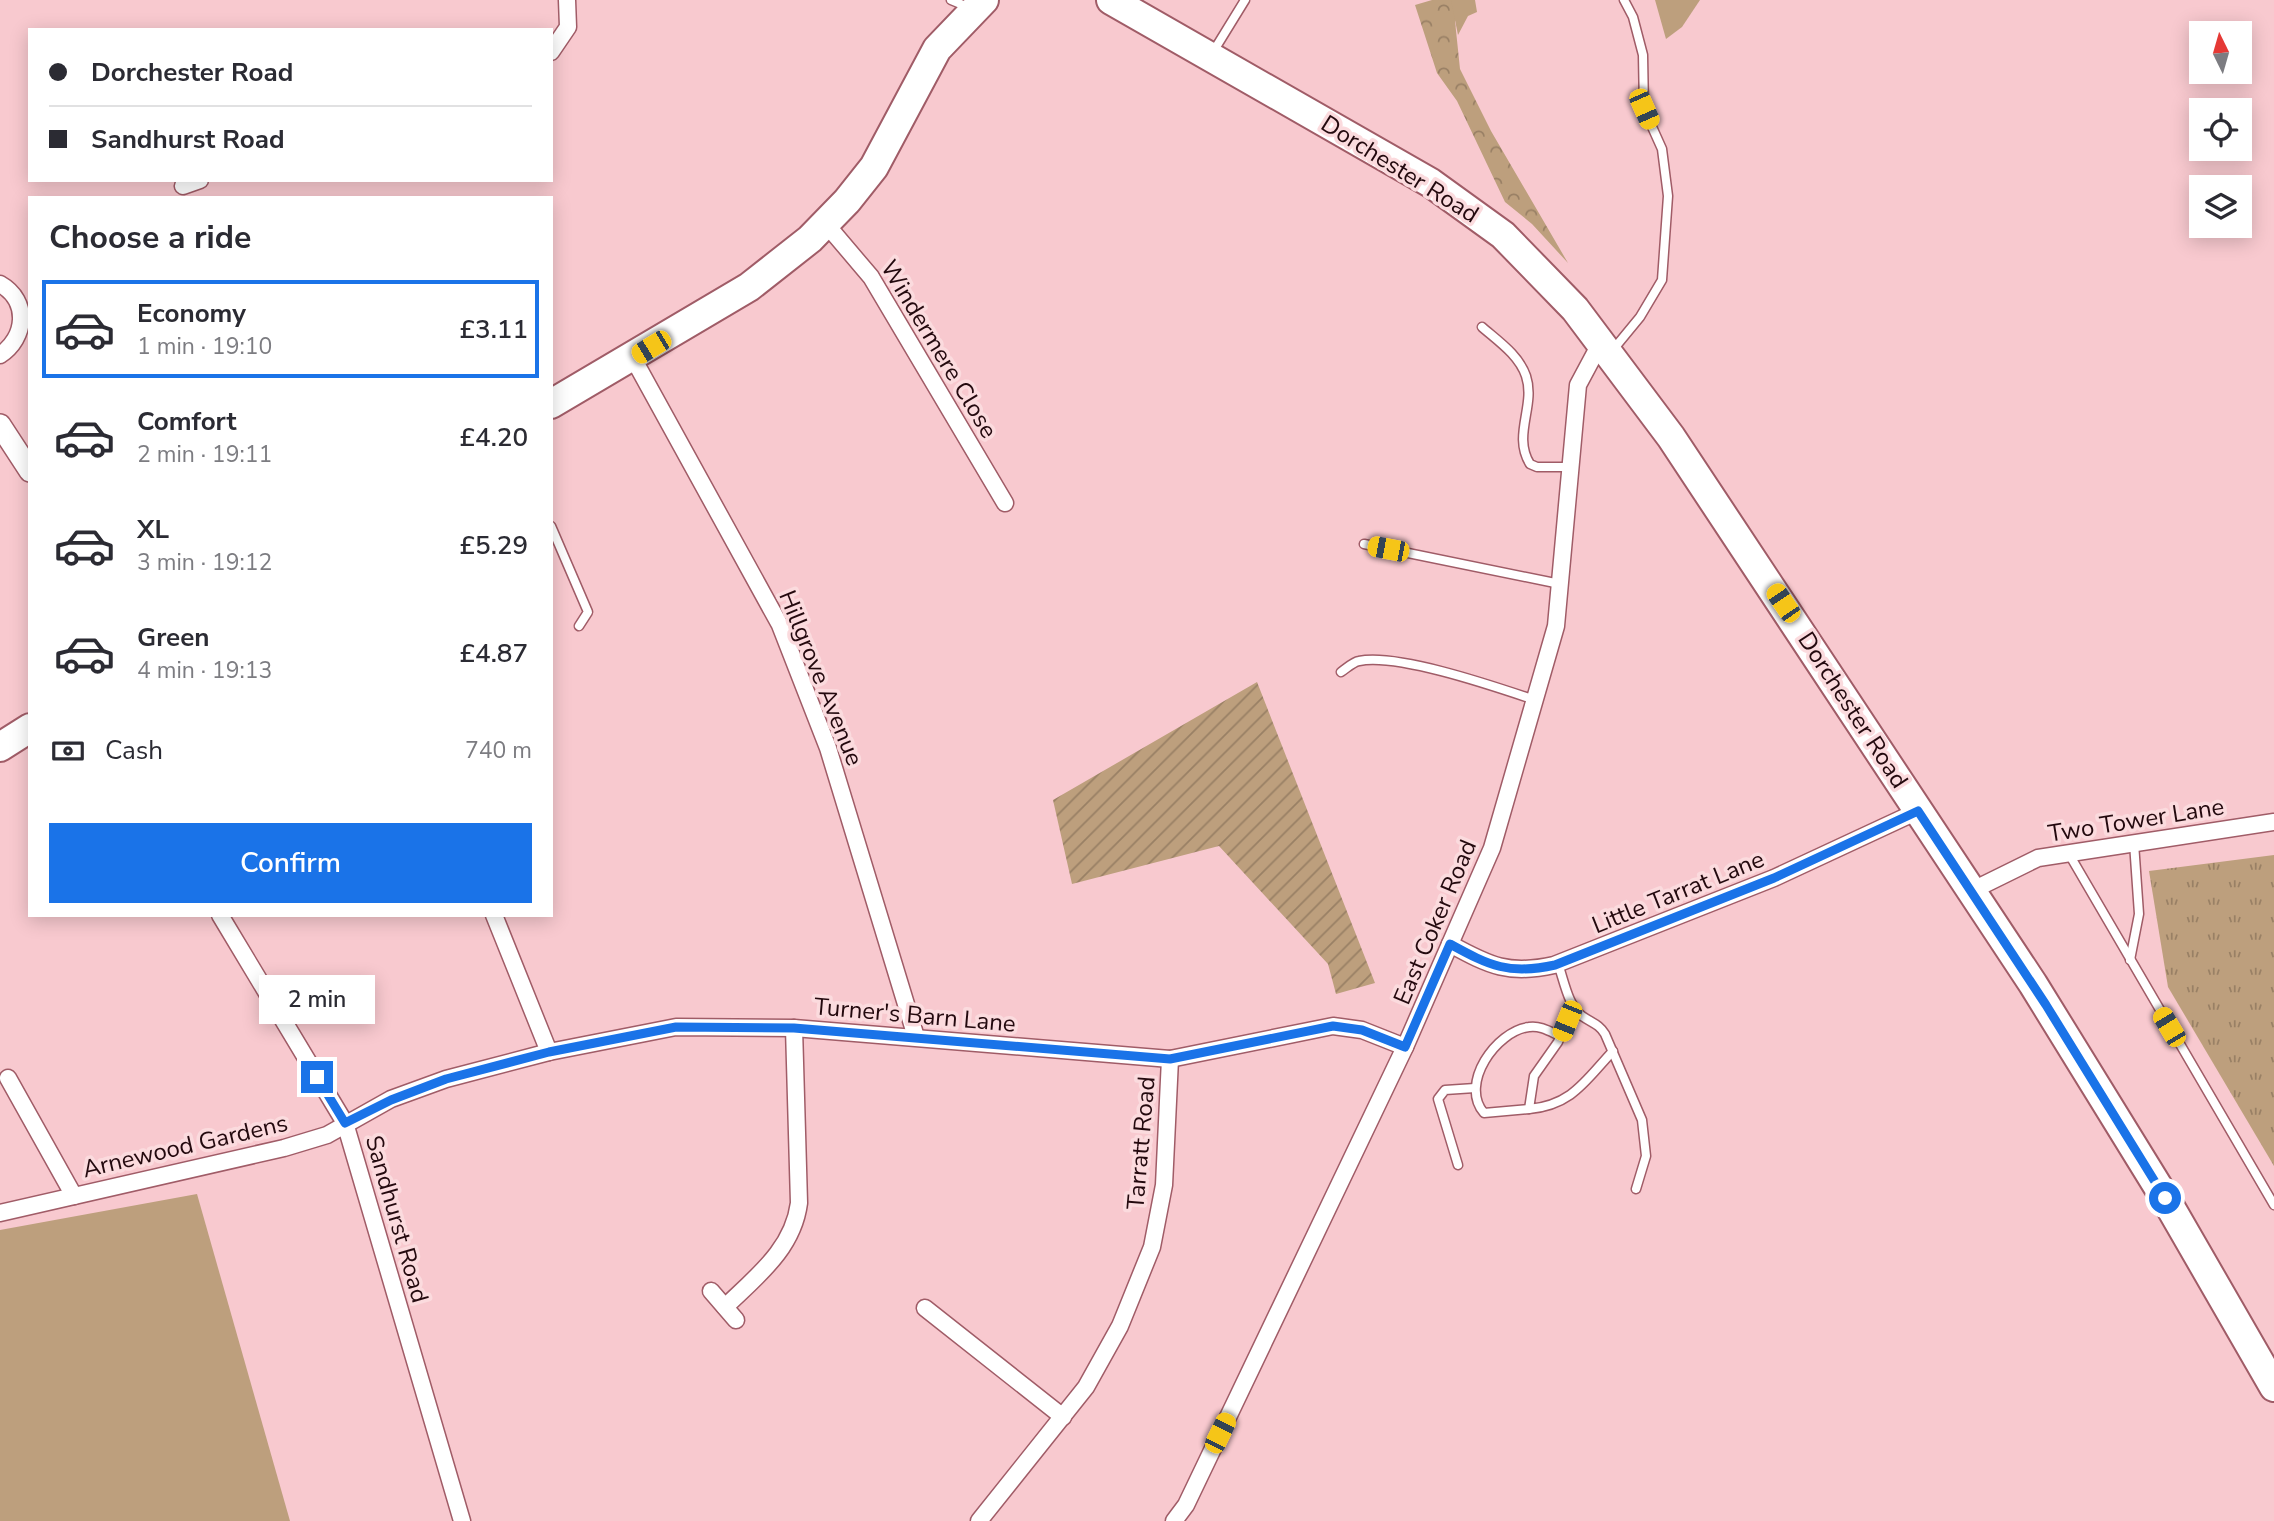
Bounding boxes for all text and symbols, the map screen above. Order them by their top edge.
north arrow [2189,21,2252,84]
map controls [2189,21,2252,238]
text: Dorchester Road [91,55,293,90]
car [1626,86,1663,132]
button: locate [2189,98,2252,161]
street label: Dorchester Road [1315,108,1485,230]
text: Sandhurst Road [91,122,285,157]
button: layers [2189,175,2252,238]
text: Choose a ride [49,216,251,259]
street label: Windermere Close [873,254,1005,444]
text: Economy [137,296,246,331]
icon: car [53,298,116,361]
text: £3.11 [459,312,528,347]
car [628,327,675,367]
text: 1 min · 19:10 [137,331,272,362]
text: Comfort [137,404,237,439]
icon: car [53,406,116,469]
text: £4.20 [459,420,528,455]
text: 2 min · 19:11 [137,439,272,470]
text: XL [137,512,169,547]
icon: car [53,514,116,577]
text: £5.29 [459,528,528,563]
car [1366,535,1411,563]
text: 3 min · 19:12 [137,547,272,578]
car [1763,580,1804,626]
street label: Hillgrove Avenue [771,586,871,770]
text: Green [137,620,210,655]
icon: car [53,622,116,685]
street label: Dorchester Road [1791,626,1915,794]
text: £4.87 [459,636,528,671]
text: 4 min · 19:13 [137,655,272,686]
icon: cash [49,732,87,770]
text: Cash [105,733,163,768]
text: 740 m [465,735,532,766]
street label: Two Tower Lane [2046,790,2226,850]
button: Confirm [49,823,532,903]
street label: East Coker Road [1386,835,1484,1009]
street label: Little Tarrat Lane [1587,843,1769,941]
callout: 2 min [259,976,375,1024]
text: 2 min [288,984,346,1015]
street label: Turner's Barn Lane [813,990,1017,1040]
car [1550,998,1585,1044]
car [2150,1004,2189,1050]
route end [301,1061,333,1093]
street label: Tarratt Road [1119,1075,1163,1211]
street label: Arnewood Gardens [79,1107,291,1185]
street label: Sandhurst Road [358,1132,436,1306]
route start [2149,1182,2181,1214]
car [1202,1410,1239,1456]

